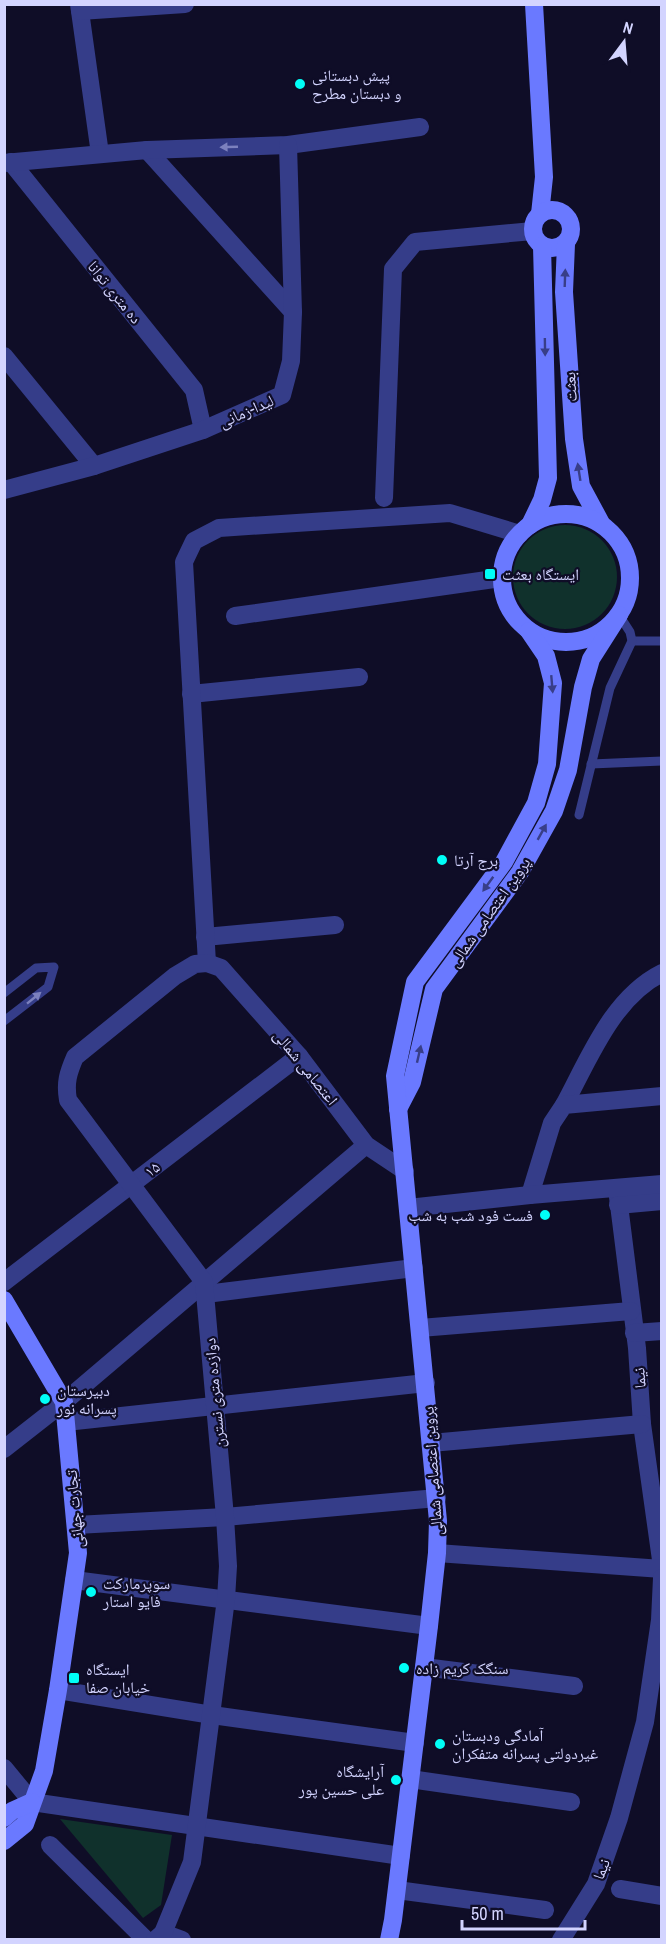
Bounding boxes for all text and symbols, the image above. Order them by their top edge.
north arrow [594,12,654,72]
text: N [621,16,636,39]
place label: پیش دبستانی و دبستان مطرح [312,64,402,104]
marker: پیش دبستانی و دبستان مطرح [293,77,307,91]
one-way arrow [220,143,239,152]
street label: ده متری توانا [83,256,147,328]
one-way arrow [560,268,569,287]
one-way arrow [540,337,550,356]
street label: بعثت [558,371,582,403]
street label: لیدا-زمانی [215,389,277,433]
one-way arrow [574,462,583,481]
place label: ایستگاه بعثت [502,563,579,585]
marker: ایستگاه بعثت [483,567,497,581]
one-way arrow [547,675,557,694]
one-way arrow [537,823,547,840]
place label: برج آرتا [454,849,498,871]
street label: پروین اعتصامی شمالی [443,852,535,971]
marker: برج آرتا [435,853,449,867]
one-way arrow [482,877,494,892]
one-way arrow [27,992,42,1004]
street label: اعتصامی شمالی [269,1024,343,1110]
one-way arrow [414,1045,424,1064]
street label: ۱۵ [140,1156,164,1182]
place label: فست فود شب به شب [408,1204,533,1226]
marker: فست فود شب به شب [538,1208,552,1222]
street label: دوازده متری نسترن [198,1337,230,1449]
street label: نیما [627,1367,651,1389]
place label: دبیرستان پسرانه نور [56,1379,117,1419]
marker: دبیرستان پسرانه نور [38,1392,52,1406]
street label: پروین اعتصامی شمالی [416,1405,447,1536]
street label: تجارت جهانی [60,1469,88,1549]
place label: سوپرمارکت فایو استار [102,1572,170,1612]
marker: سوپرمارکت فایو استار [84,1585,98,1599]
place label: سنگک کریم زاده [416,1657,508,1679]
place label: ایستگاه خیابان صفا [86,1658,150,1698]
marker: سنگک کریم زاده [397,1661,411,1675]
marker: ایستگاه خیابان صفا [67,1671,81,1685]
place label: آمادگی ودبستان غیردولتی پسرانه متفکران [452,1724,598,1764]
marker: آمادگی ودبستان غیردولتی پسرانه متفکران [433,1737,447,1751]
place label: آرایشگاه علی حسین پور [298,1760,385,1800]
marker: آرایشگاه علی حسین پور [389,1773,403,1787]
street label: نیما [587,1855,615,1883]
scale bar [462,1893,585,1931]
text: 50 m [471,1901,504,1926]

